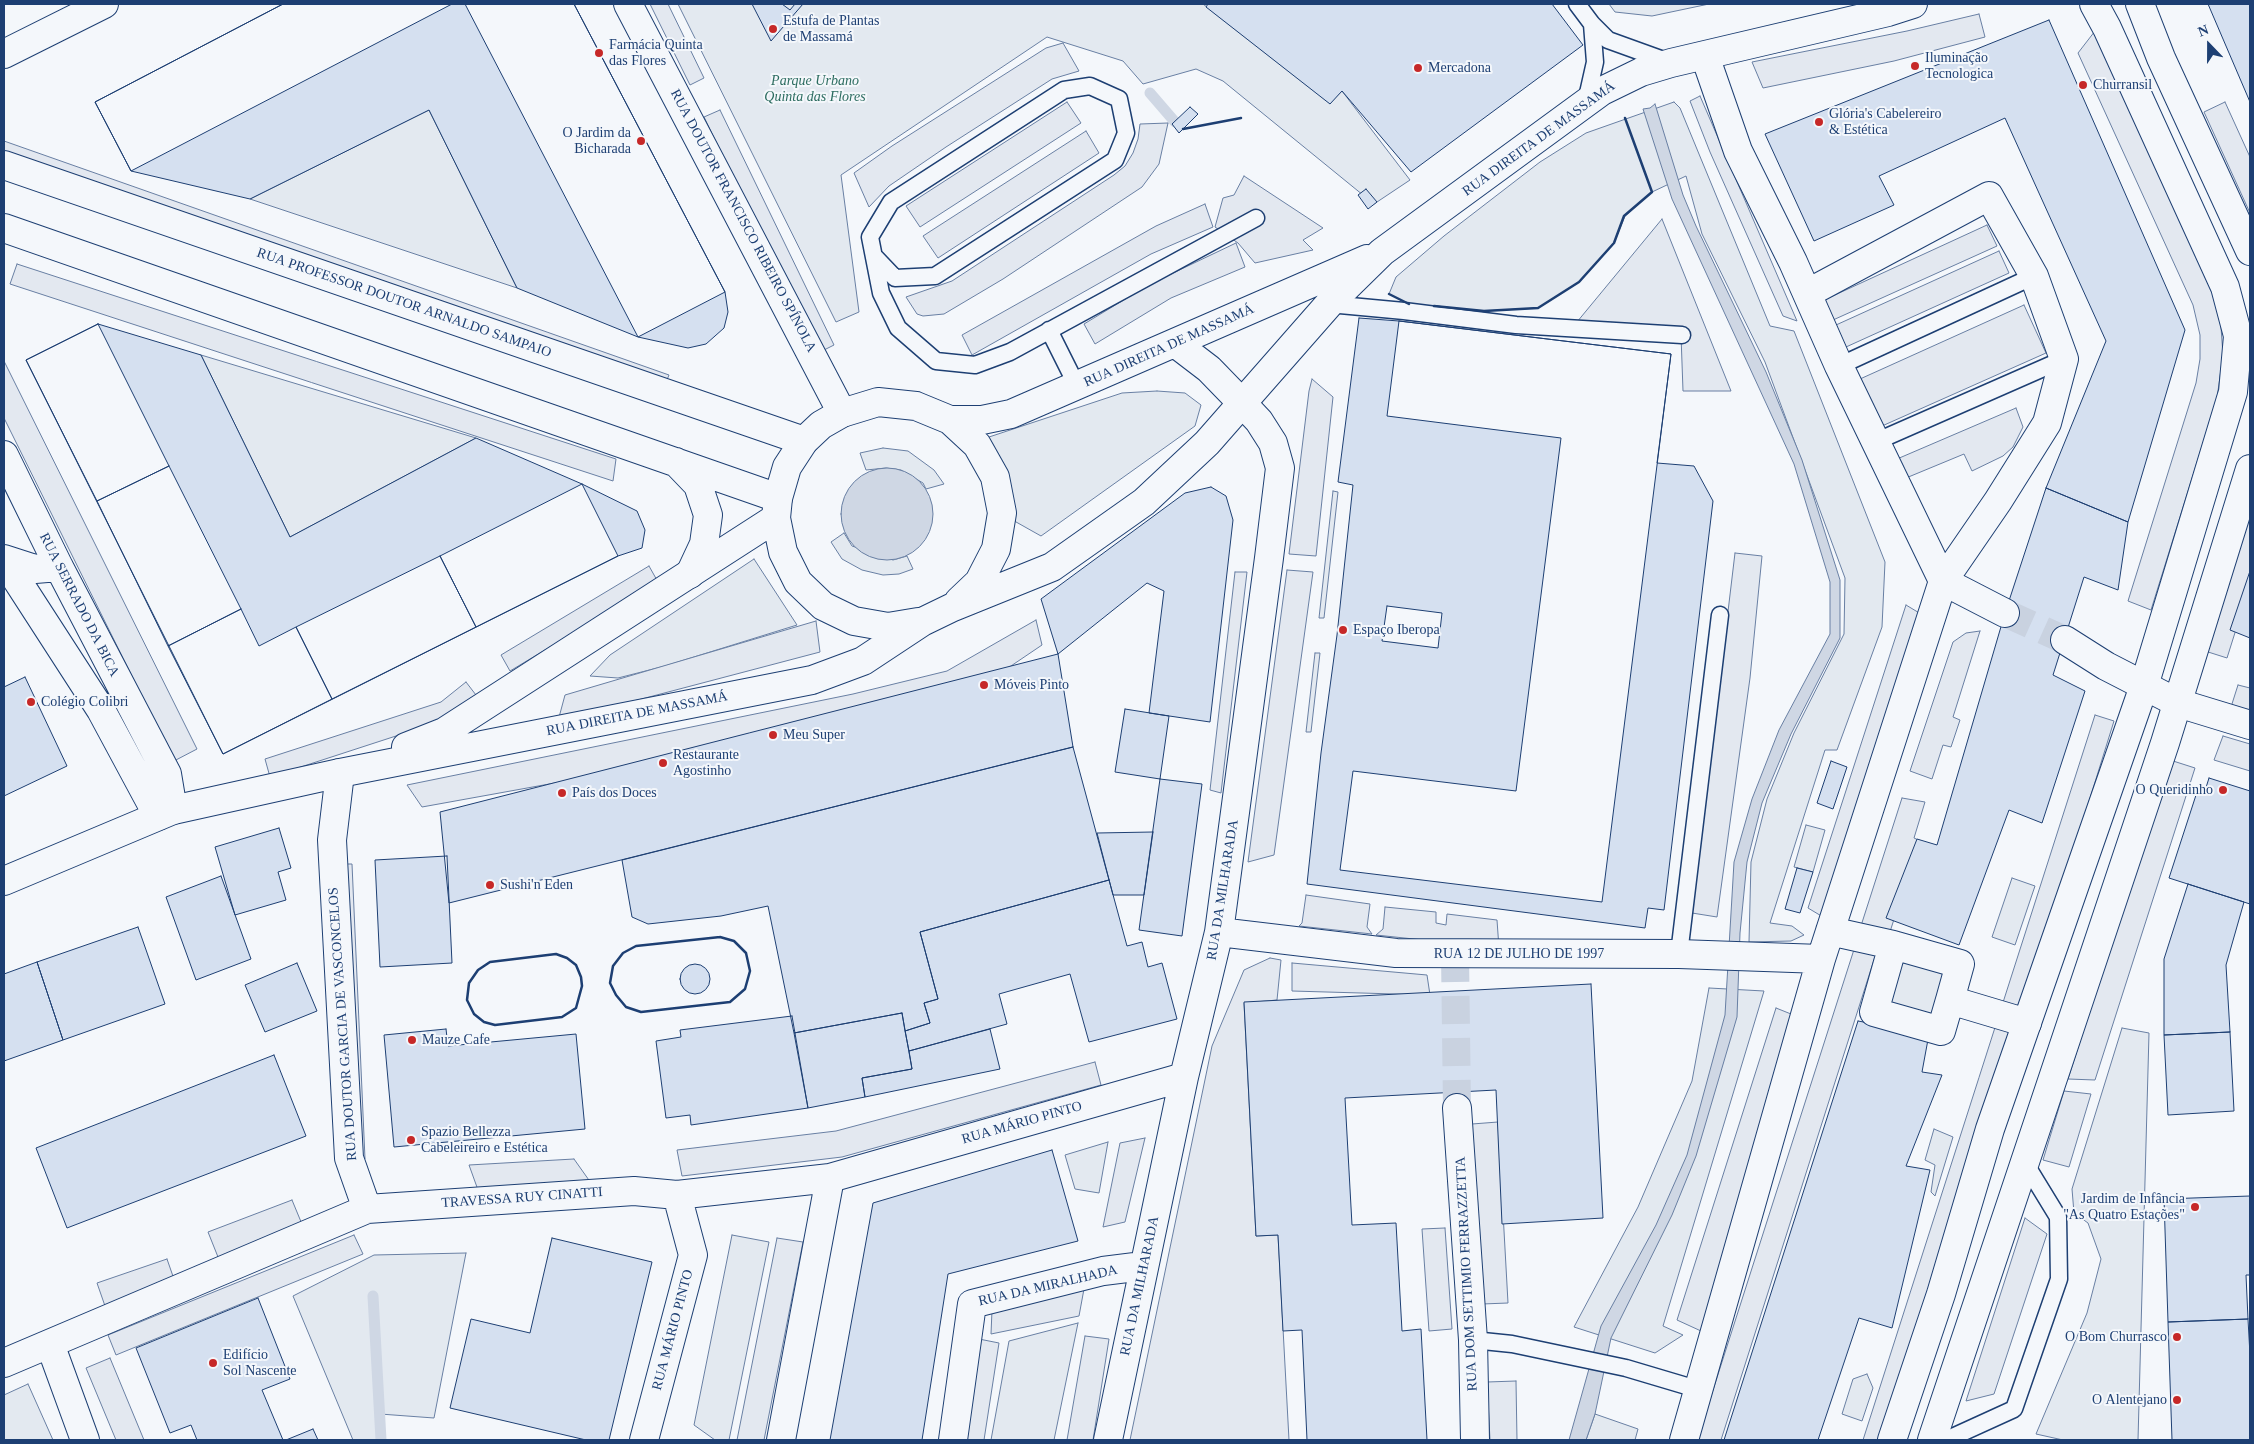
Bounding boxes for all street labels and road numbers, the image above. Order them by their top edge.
street label: RUA DIREITA DE MASSAMÁ [1459,78,1619,200]
street label: RUA DOUTOR FRANCISCO RIBEIRO SPÍNOLA [666,87,820,355]
street label: RUA PROFESSOR DOUTOR ARNALDO SAMPAIO [255,245,553,361]
street label: RUA DIREITA DE MASSAMÁ [1081,301,1257,391]
street label: RUA SERRADO DA BICA [35,530,123,680]
street label: RUA DIREITA DE MASSAMÁ [545,688,729,740]
street label: RUA DA MILHARADA [1204,818,1242,962]
street label: RUA DOUTOR GARCIA DE VASCONCELOS [325,887,361,1161]
street label: RUA 12 DE JULHO DE 1997 [1434,946,1604,962]
street label: RUA MÁRIO PINTO [960,1098,1084,1148]
street label: RUA DOM SETTIMIO FERRAZZETTA [1452,1156,1482,1392]
street label: TRAVESSA RUY CINATTI [441,1184,603,1212]
street label: RUA DA MILHARADA [1117,1215,1163,1357]
street label: RUA DA MIRALHADA [977,1262,1119,1310]
street label: RUA MÁRIO PINTO [649,1268,697,1392]

